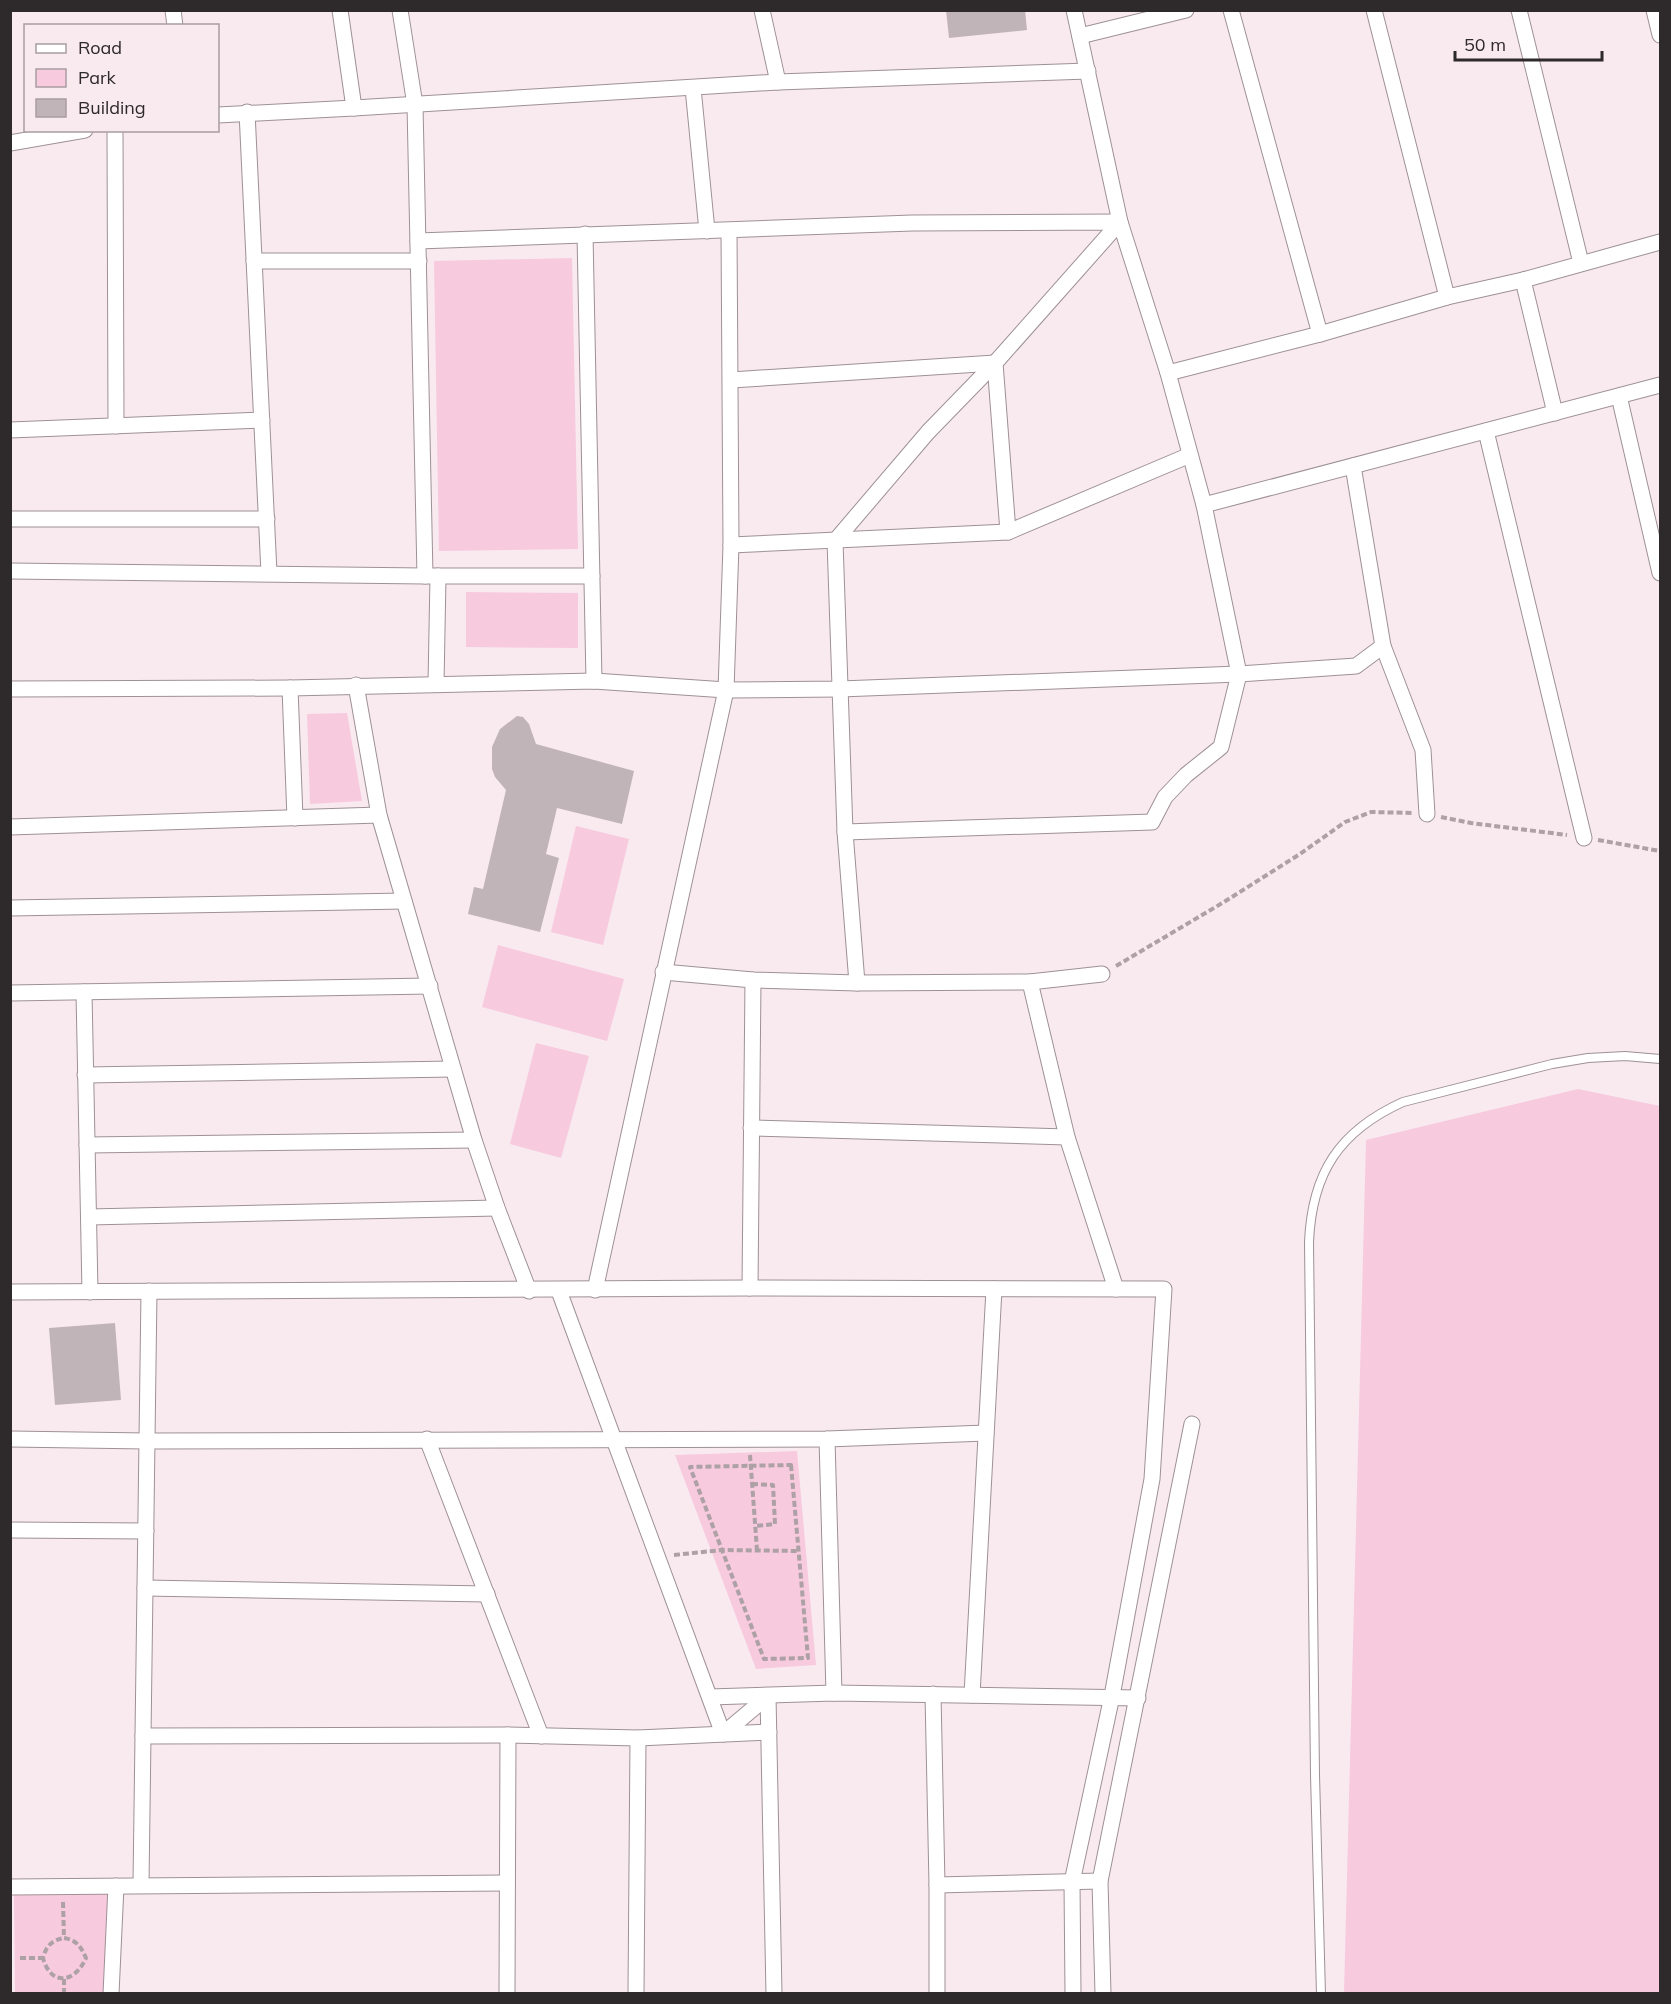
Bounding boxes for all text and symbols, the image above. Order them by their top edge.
legend [24,24,219,132]
scale bar [1455,24,1602,62]
text: 50 m [1464,33,1506,56]
text: Road [78,36,122,59]
text: Park [78,66,117,89]
text: Building [78,96,146,119]

